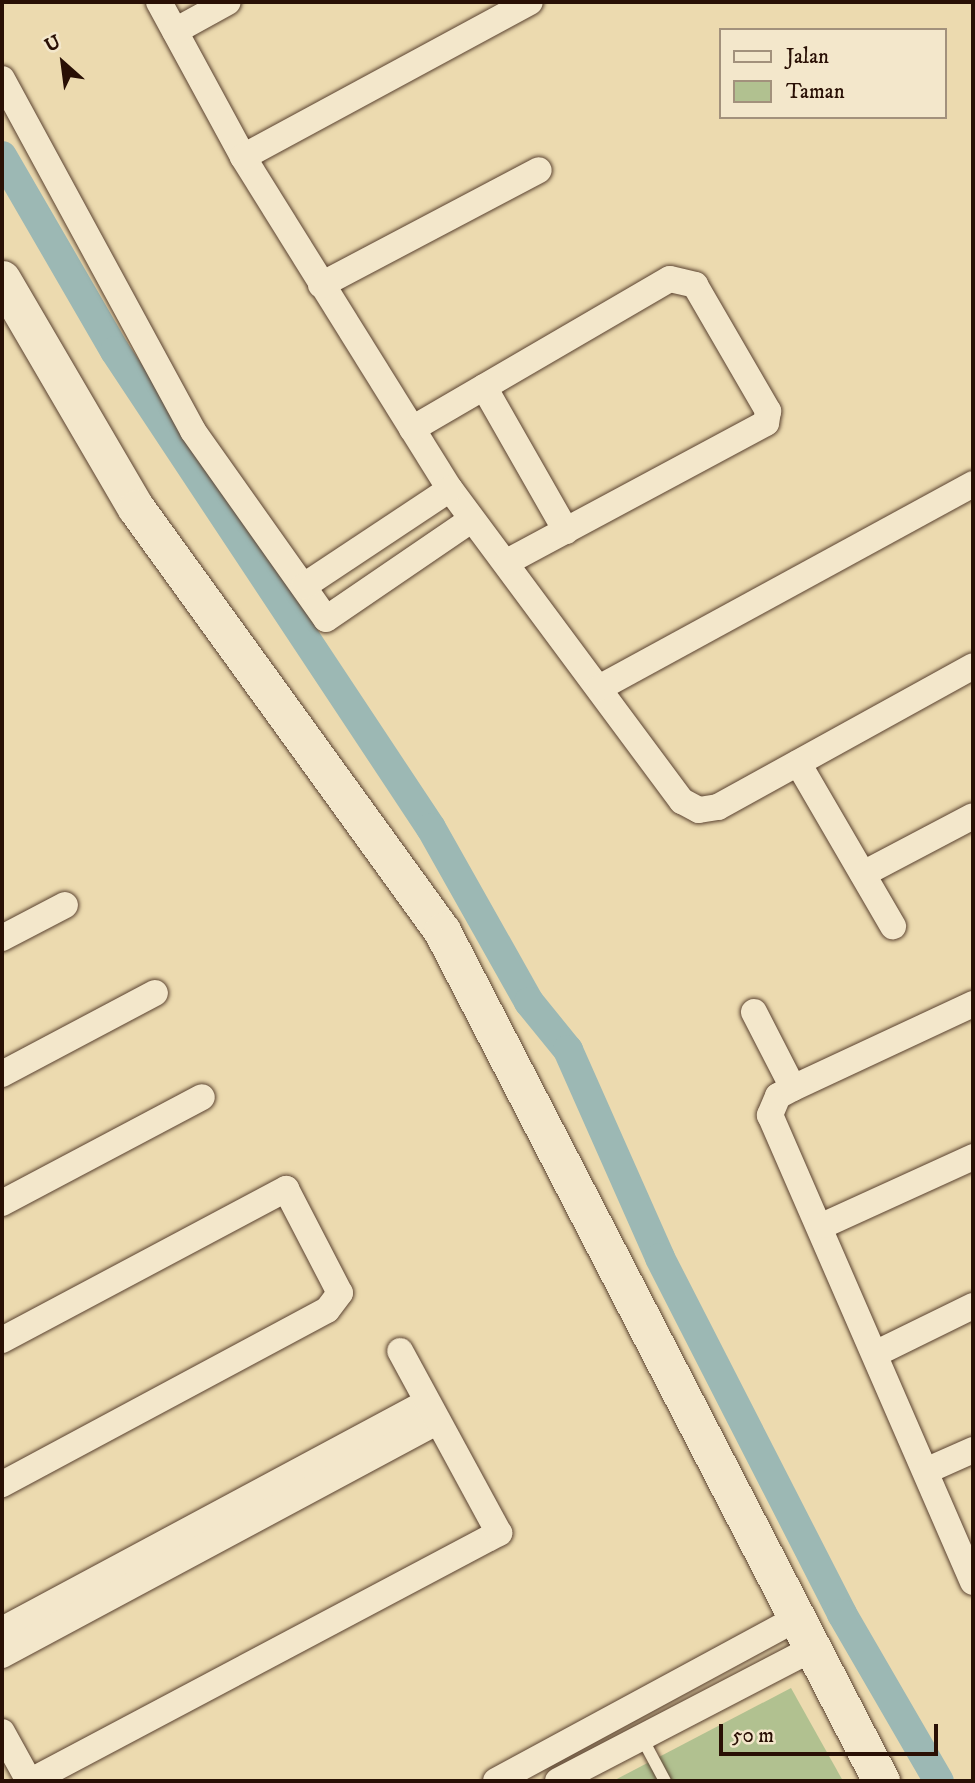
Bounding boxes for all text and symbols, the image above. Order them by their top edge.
north arrow [28,28,98,98]
legend [720,28,947,119]
text: U [41,30,65,58]
text: Jalan [786,44,829,70]
text: Taman [786,79,845,105]
scale bar [723,1710,942,1754]
text: 50 m [732,1723,774,1749]

